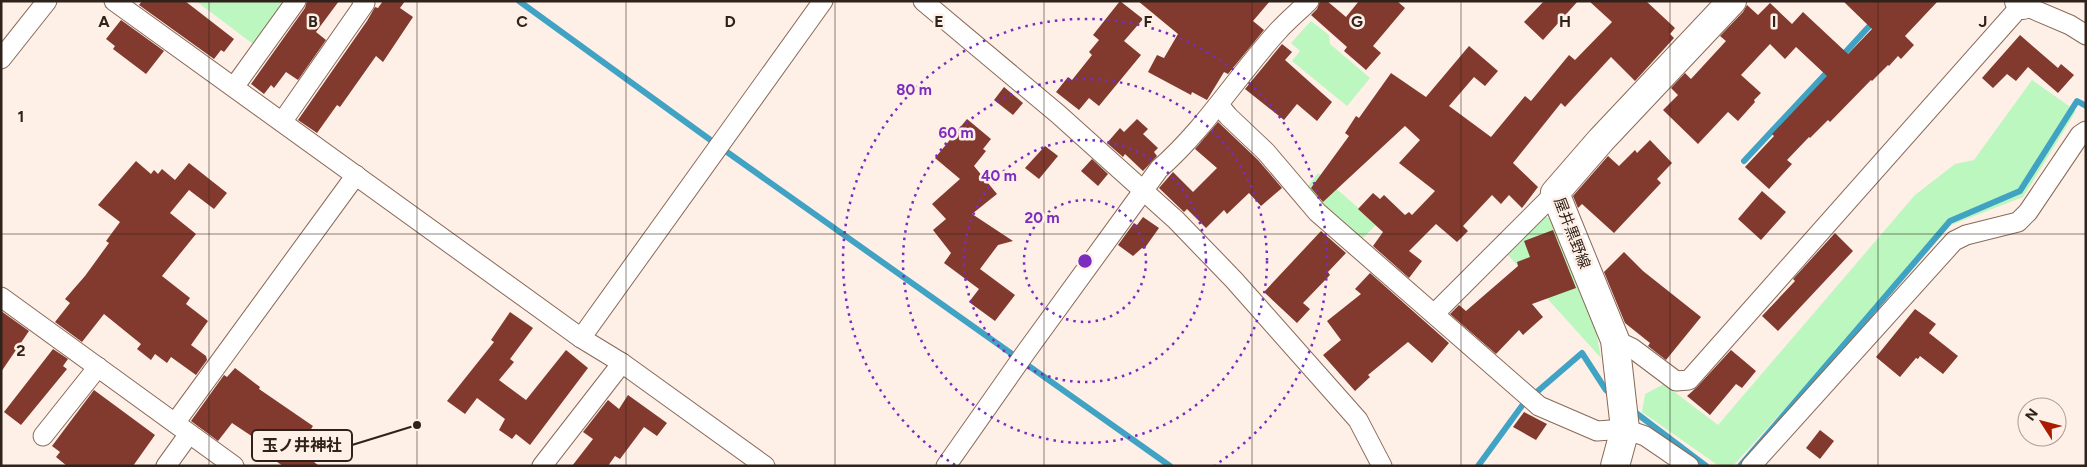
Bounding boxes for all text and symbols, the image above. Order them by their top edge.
text: A [98,12,110,31]
text: B [308,12,318,31]
text: C [516,12,528,31]
text: D [724,12,736,31]
text: E [934,12,944,31]
text: F [1144,12,1153,31]
text: G [1351,12,1363,31]
text: H [1559,12,1571,31]
text: I [1772,12,1776,31]
text: J [1979,12,1987,31]
text: 80 m [896,81,932,99]
text: 1 [18,107,24,126]
text: 60 m [938,124,974,142]
text: 40 m [981,167,1017,185]
street label: 屋井黒野線 [1550,195,1594,271]
text: 20 m [1024,209,1060,227]
centre of rings [1076,252,1094,270]
text: 2 [16,341,26,360]
north arrow [2017,397,2067,447]
text: N [2022,405,2042,424]
callout: 玉ノ井神社 [252,430,352,461]
text: 玉ノ井神社 [262,436,342,455]

